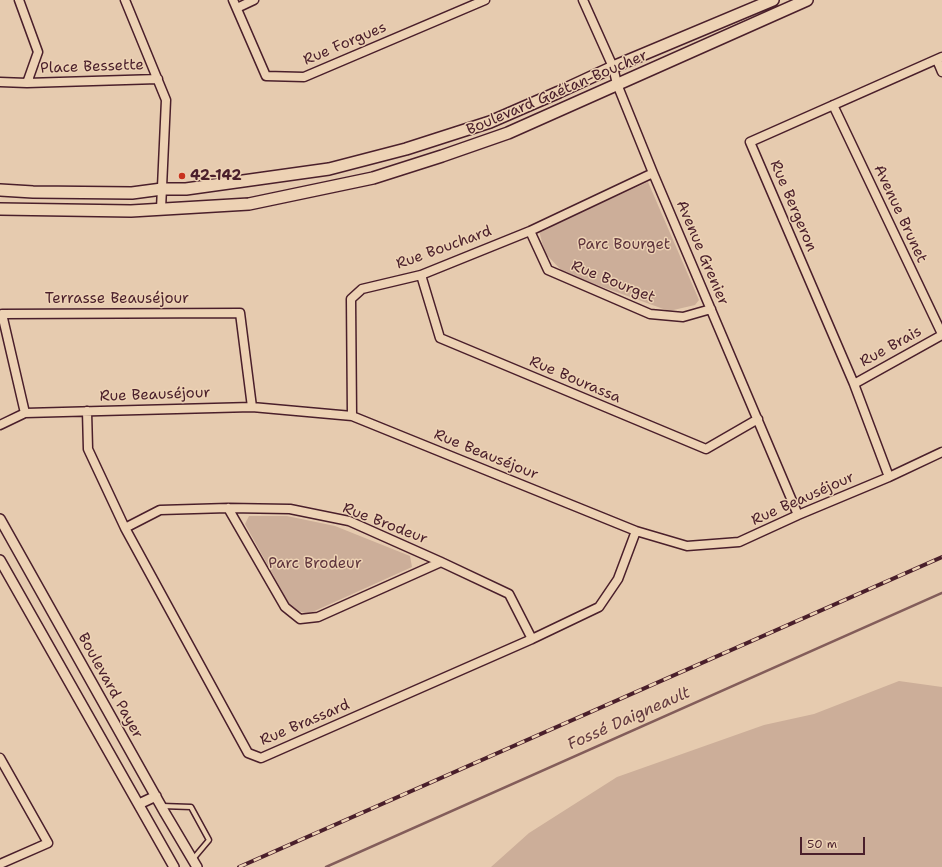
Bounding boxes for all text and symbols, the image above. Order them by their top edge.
street label: Rue Forgues [301,18,389,70]
street label: Boulevard Gaétan-Boucher [464,47,650,139]
street label: Place Bessette [40,56,144,78]
street label: Rue Bergeron [766,158,820,254]
street label: Avenue Brunet [869,162,931,266]
place label: 42-142 [190,167,242,185]
marker: 42-142 [177,171,187,181]
street label: Avenue Grenier [672,198,732,308]
street label: Rue Bouchard [394,222,494,274]
park label: Parc Bourget [578,236,670,254]
street label: Rue Bourget [568,257,658,307]
street label: Terrasse Beauséjour [45,290,189,308]
street label: Rue Brais [857,323,925,371]
street label: Rue Bourassa [527,353,623,407]
street label: Rue Beauséjour [99,384,211,406]
street label: Rue Beauséjour [431,426,541,484]
street label: Rue Beauséjour [749,468,857,530]
street label: Rue Brodeur [340,500,430,548]
park label: Parc Brodeur [268,555,362,573]
street label: Boulevard Payer [74,630,146,742]
water label: Fossé Daigneault [565,683,693,755]
street label: Rue Brassard [257,696,353,750]
scale bar [802,829,867,855]
text: 50 m [807,836,837,852]

